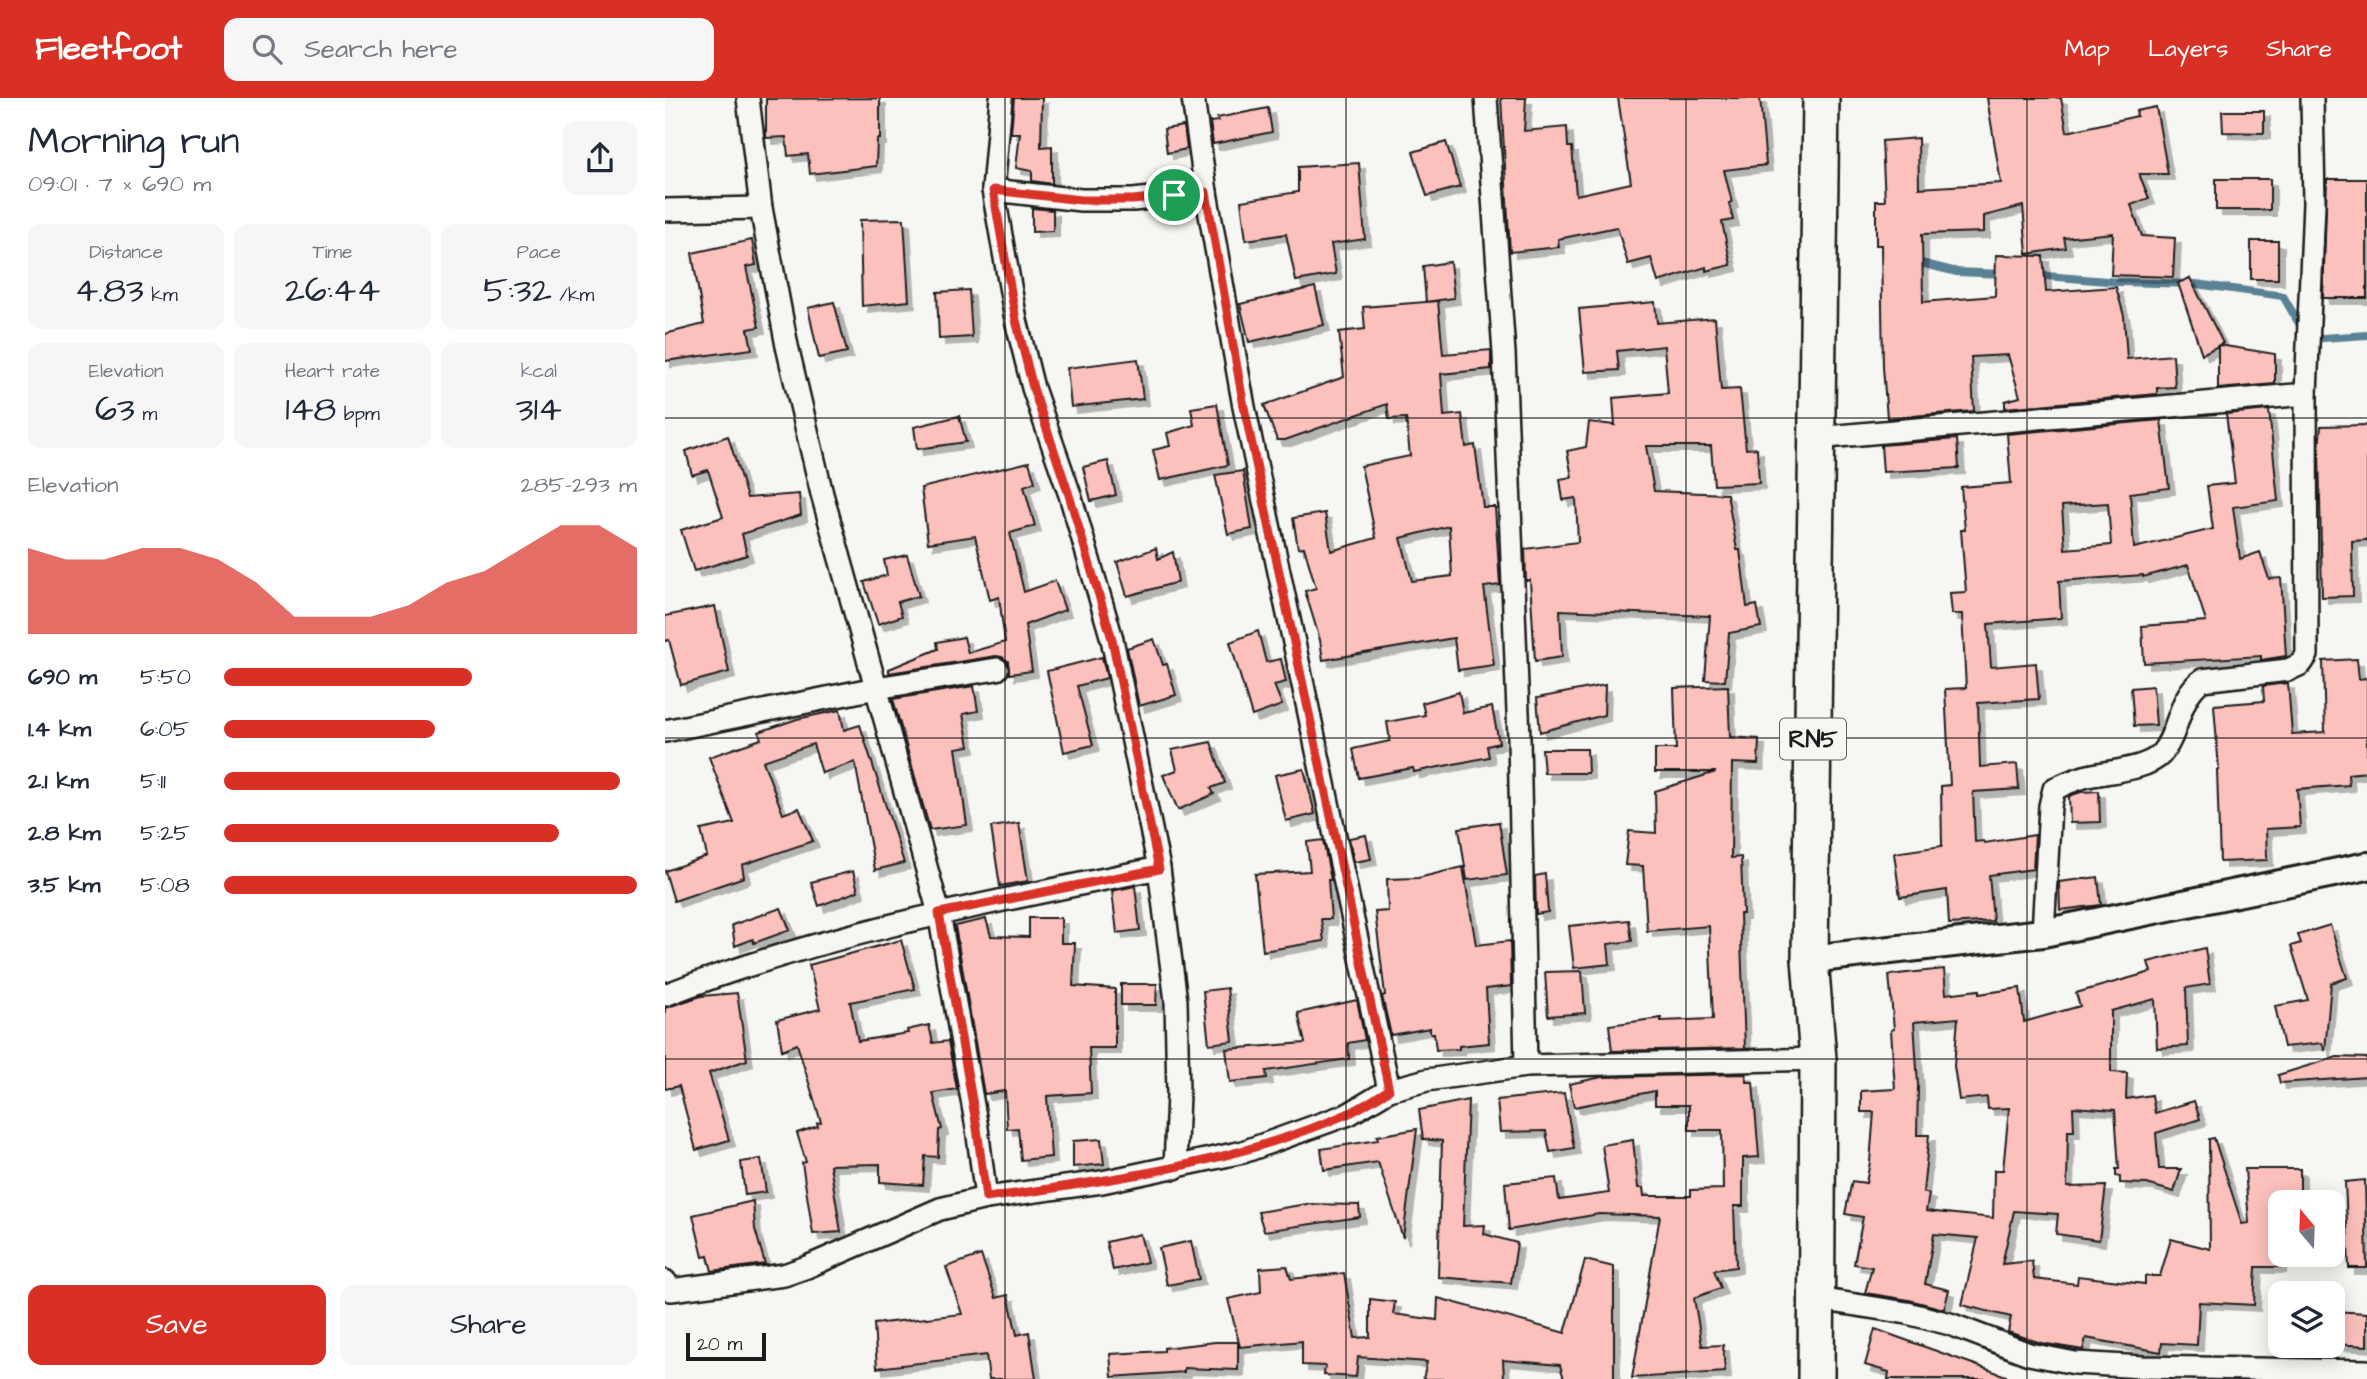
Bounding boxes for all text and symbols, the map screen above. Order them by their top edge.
search box [224,18,714,81]
text: Fleetfoot [35,26,182,72]
icon: search [248,30,286,68]
text: Search here [304,31,458,67]
text: Map [2065,32,2110,66]
text: Layers [2148,32,2228,66]
text: Share [2266,32,2332,66]
text: Morning run [28,116,240,168]
button: share [563,121,637,195]
pin [1144,165,1204,225]
text: 09:01 · 7 × 690 m [28,168,211,200]
icon: arrive [1155,176,1193,214]
text: Distance [89,239,163,266]
text: Time [313,239,352,266]
text: Pace [517,239,561,266]
text: 4.83 [75,266,144,315]
text: 26:44 [285,266,380,315]
text: 5:32 [483,266,552,315]
text: km [144,282,178,309]
text: /km [552,282,594,309]
text: Elevation [89,358,164,385]
text: Heart rate [285,358,380,385]
text: kcal [521,358,557,385]
text: 63 [95,385,135,434]
text: 148 [285,385,336,434]
text: 314 [516,385,562,434]
text: m [135,401,157,428]
text: bpm [336,401,380,428]
text: Elevation [28,469,119,501]
text: 285–293 m [520,469,637,501]
text: 690 m [28,661,97,693]
text: 5:50 [140,661,191,693]
text: 1.4 km [28,713,91,745]
text: 6:05 [140,713,189,745]
road number: RN5 [1780,718,1846,760]
text: 2.1 km [28,765,89,797]
text: 5:11 [140,765,166,797]
text: 2.8 km [28,817,101,849]
text: 5:25 [140,817,190,849]
text: 3.5 km [28,869,100,901]
text: 5:08 [140,869,190,901]
north arrow [2268,1190,2345,1267]
map controls [2268,1190,2345,1358]
button: layers [2268,1281,2345,1358]
button: Save [28,1285,326,1365]
button: Share [340,1285,637,1365]
scale bar [686,1330,767,1362]
text: 20 m [697,1331,742,1358]

